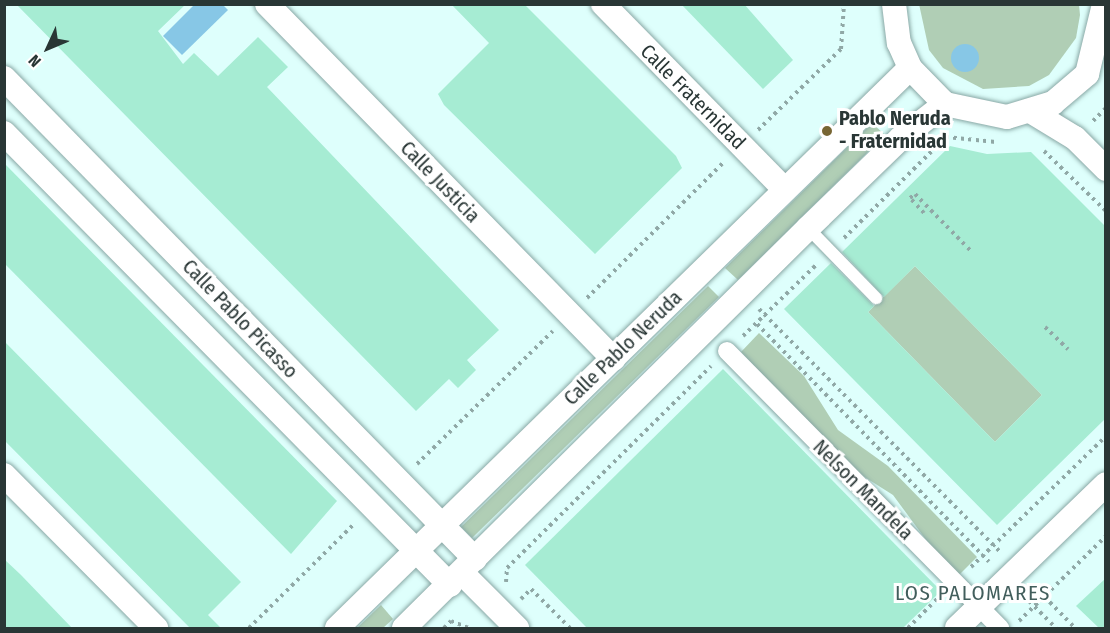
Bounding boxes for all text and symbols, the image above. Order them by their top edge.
north arrow [18,18,78,78]
street label: Calle Fraternidad [635,39,751,155]
text: N [25,51,45,71]
place label: Pablo Neruda - Fraternidad [839,107,951,154]
marker: Pablo Neruda - Fraternidad [820,124,834,138]
street label: Calle Justicia [395,136,485,228]
street label: Calle Pablo Picasso [177,255,303,383]
street label: Calle Pablo Neruda [559,286,687,410]
street label: Nelson Mandela [808,435,918,545]
district label: LOS PALOMARES [895,580,1051,606]

